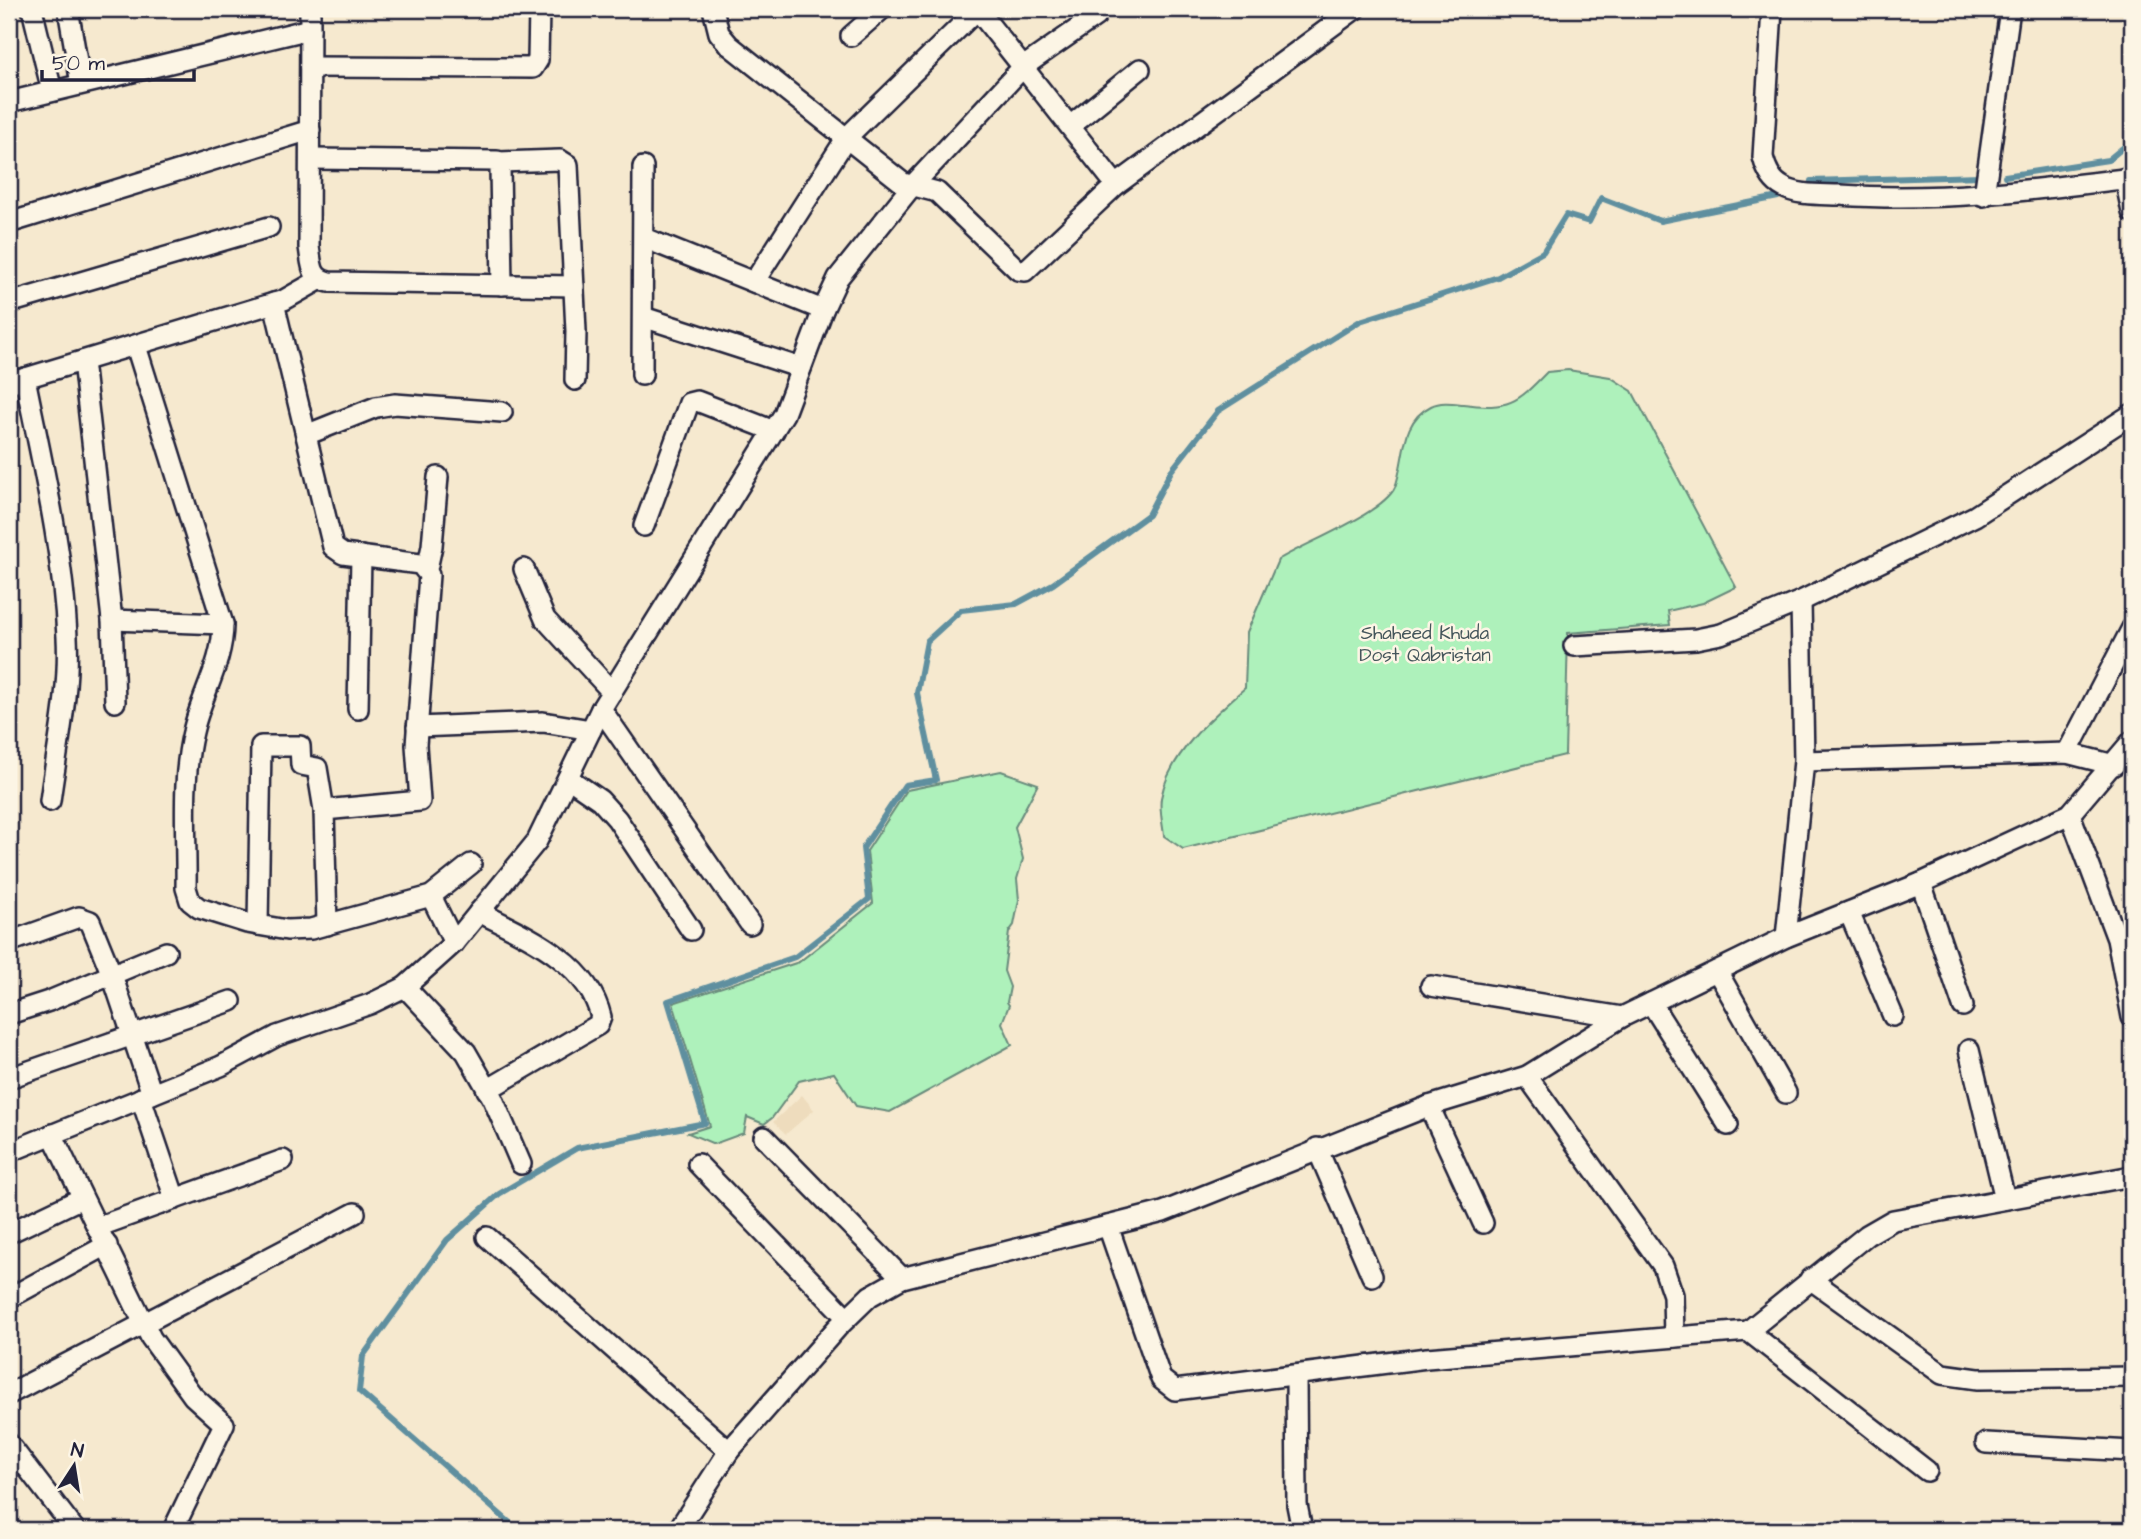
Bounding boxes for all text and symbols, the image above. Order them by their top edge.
scale bar [42,38,194,82]
text: 50 m [52,49,106,78]
park label: Shaheed Khuda Dost Qabristan [1359,620,1491,669]
north arrow [38,1430,108,1500]
text: N [69,1436,86,1465]

